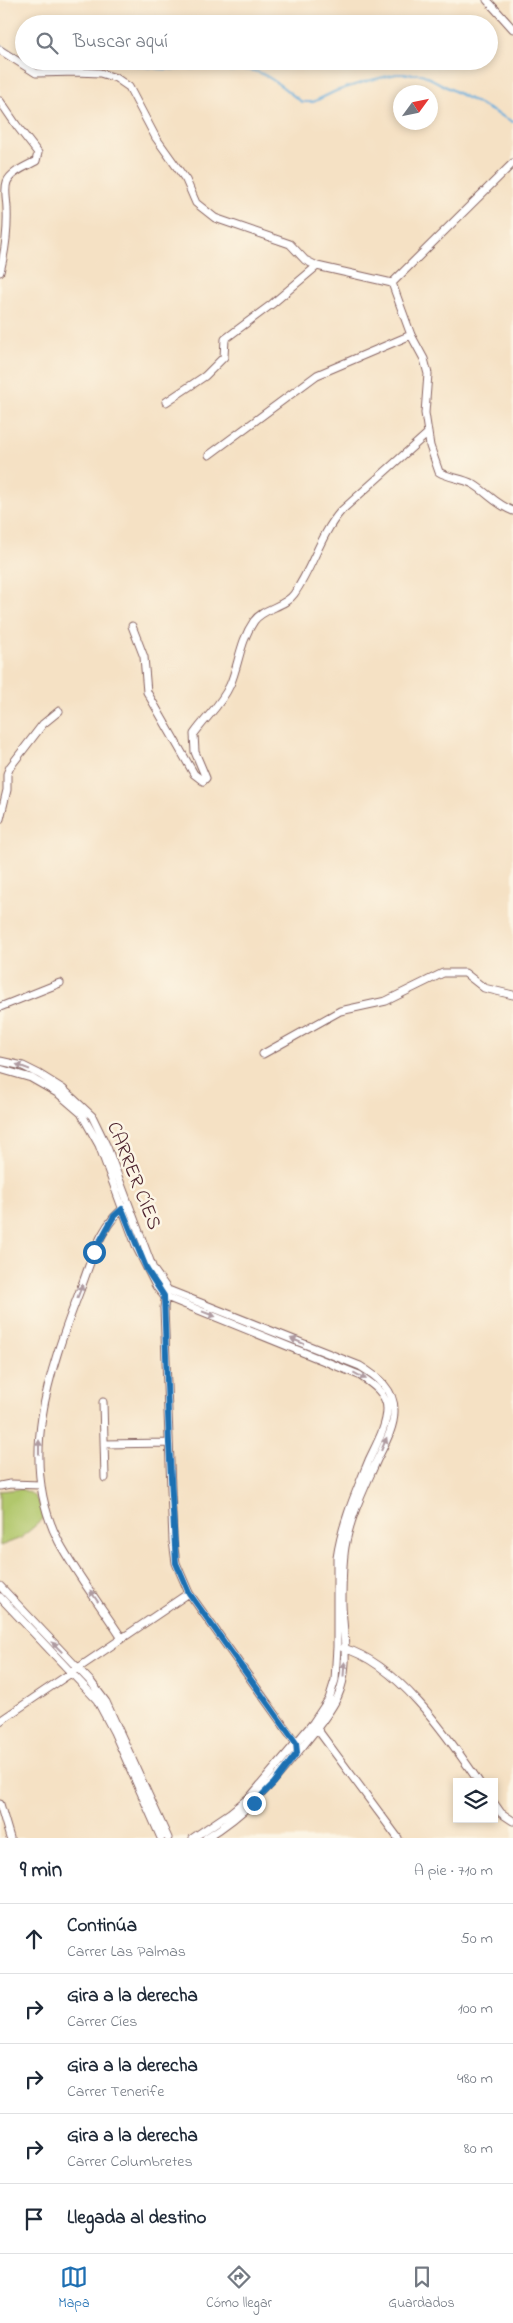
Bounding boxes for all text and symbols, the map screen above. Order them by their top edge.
search box [15,15,498,70]
icon: search [33,29,61,57]
text: Buscar aquí [73,29,168,56]
north arrow [393,85,438,130]
one-way arrow [15,1063,30,1071]
street label: CARRER CÍES [98,1118,168,1235]
route start [83,1241,106,1264]
one-way arrow [76,1283,84,1298]
one-way arrow [202,1311,217,1318]
one-way arrow [289,1337,304,1345]
one-way arrow [352,1372,367,1380]
one-way arrow [381,1437,389,1451]
one-way arrow [35,1439,43,1455]
one-way arrow [89,1590,99,1603]
one-way arrow [51,1641,63,1653]
one-way arrow [340,1661,348,1677]
map controls [453,1778,498,1823]
button: layers [453,1778,498,1823]
route end [243,1792,266,1815]
text: 9 min [20,1856,62,1886]
text: A pie · 710 m [414,1859,493,1883]
text: Continúa [67,1913,137,1940]
icon: ahead [20,1925,48,1953]
text: 50 m [461,1927,493,1951]
text: Carrer Las Palmas [67,1940,186,1964]
text: Gira a la derecha [67,1983,198,2010]
icon: right [20,1995,48,2023]
text: 100 m [458,1997,493,2021]
text: Carrer Cíes [67,2010,137,2034]
text: Gira a la derecha [67,2053,198,2080]
icon: right [20,2065,48,2093]
text: 480 m [457,2067,493,2091]
text: Carrer Tenerife [67,2080,164,2104]
text: Gira a la derecha [67,2123,198,2150]
icon: right [20,2135,48,2163]
text: 80 m [464,2137,493,2161]
text: Carrer Columbretes [67,2150,193,2174]
icon: arrive [20,2205,48,2233]
text: Llegada al destino [67,2205,206,2232]
tab: Mapa [58,2263,90,2314]
tab: Cómo llegar [206,2263,272,2314]
tab: Guardados [388,2263,455,2314]

